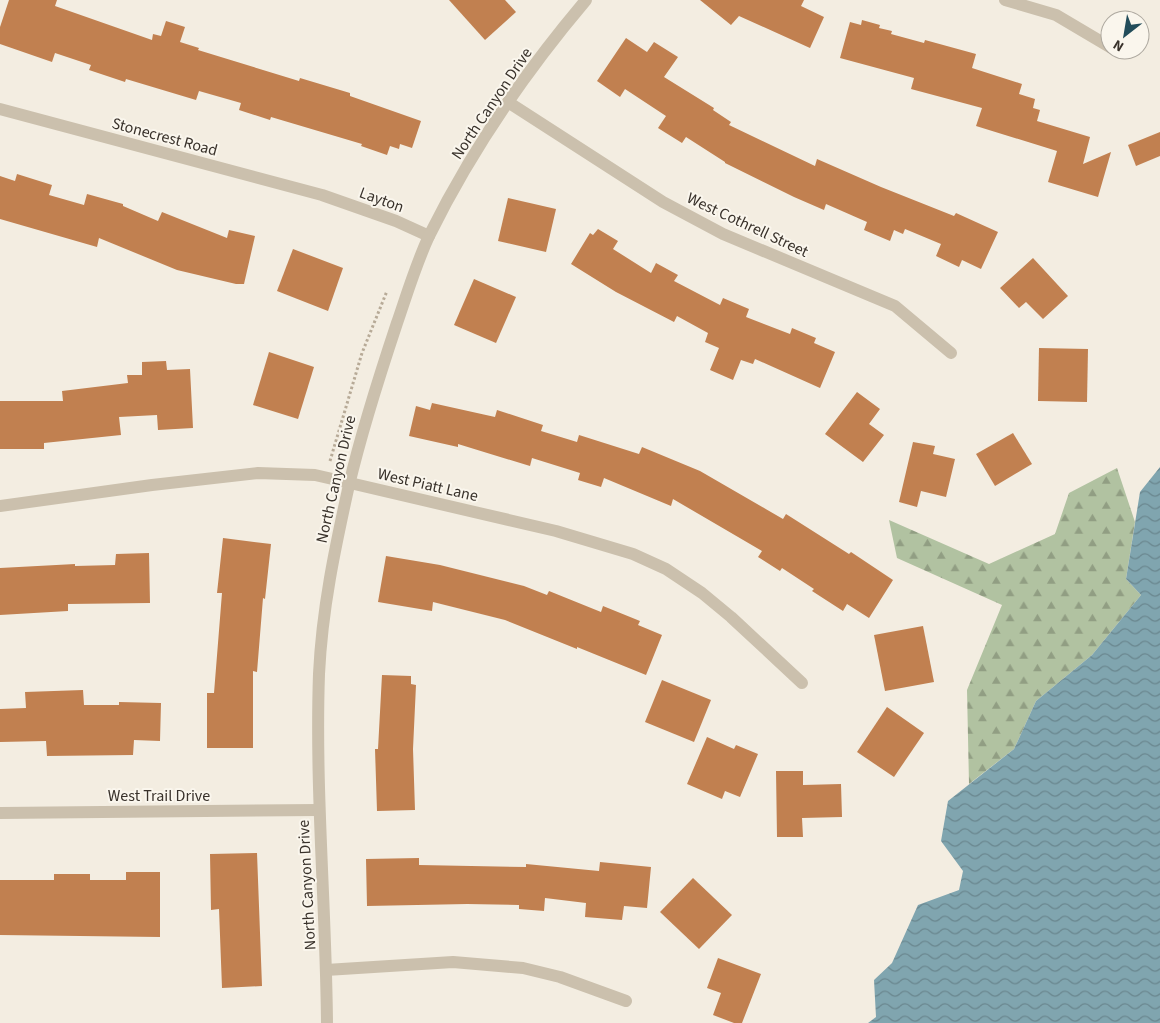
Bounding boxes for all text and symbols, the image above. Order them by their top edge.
north arrow [1100,10,1150,60]
text: N [1110,34,1128,56]
street label: North Canyon Drive [446,43,537,164]
street label: Stonecrest Road [109,112,220,162]
street label: Layton [356,182,407,218]
street label: West Cothrell Street [683,187,813,263]
street label: North Canyon Drive [311,413,361,545]
street label: West Piatt Lane [375,463,480,507]
street label: West Trail Drive [108,785,210,807]
street label: North Canyon Drive [293,819,321,951]

